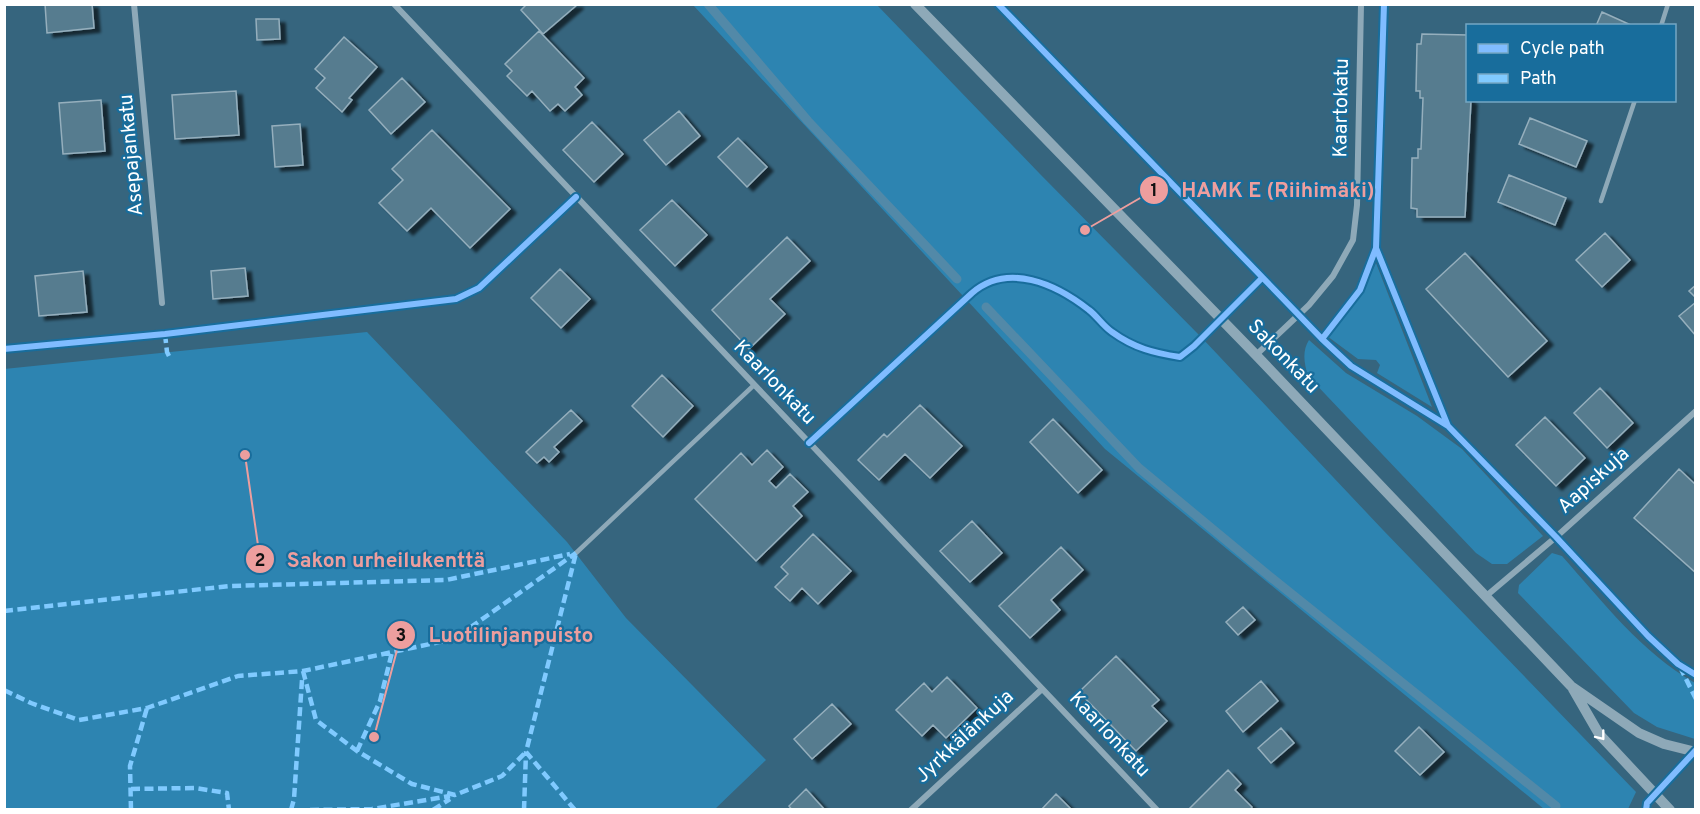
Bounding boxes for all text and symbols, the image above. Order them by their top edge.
legend [1466,24,1676,102]
text: Cycle path [1520,38,1605,61]
street label: Kaartokatu [1328,58,1356,158]
text: Path [1520,68,1557,91]
street label: Asepajankatu [114,93,150,217]
callout: HAMK E (Riihimäki) [1139,170,1387,209]
text: HAMK E (Riihimäki) [1181,178,1375,205]
text: 1 [1150,180,1158,203]
street label: Sakonkatu [1241,314,1325,400]
street label: Kaarlonkatu [727,335,821,431]
street label: Aapiskuja [1553,442,1635,520]
callout: Sakon urheilukenttä [245,540,498,579]
text: Sakon urheilukenttä [287,548,485,575]
text: 2 [254,550,266,573]
callout: Luotilinjanpuisto [386,616,605,655]
text: Luotilinjanpuisto [429,623,593,650]
text: 3 [396,625,406,648]
street label: Jyrkkälänkuja [910,685,1020,789]
street label: Kaarlonkatu [1063,687,1155,783]
one-way arrow [1594,729,1605,740]

